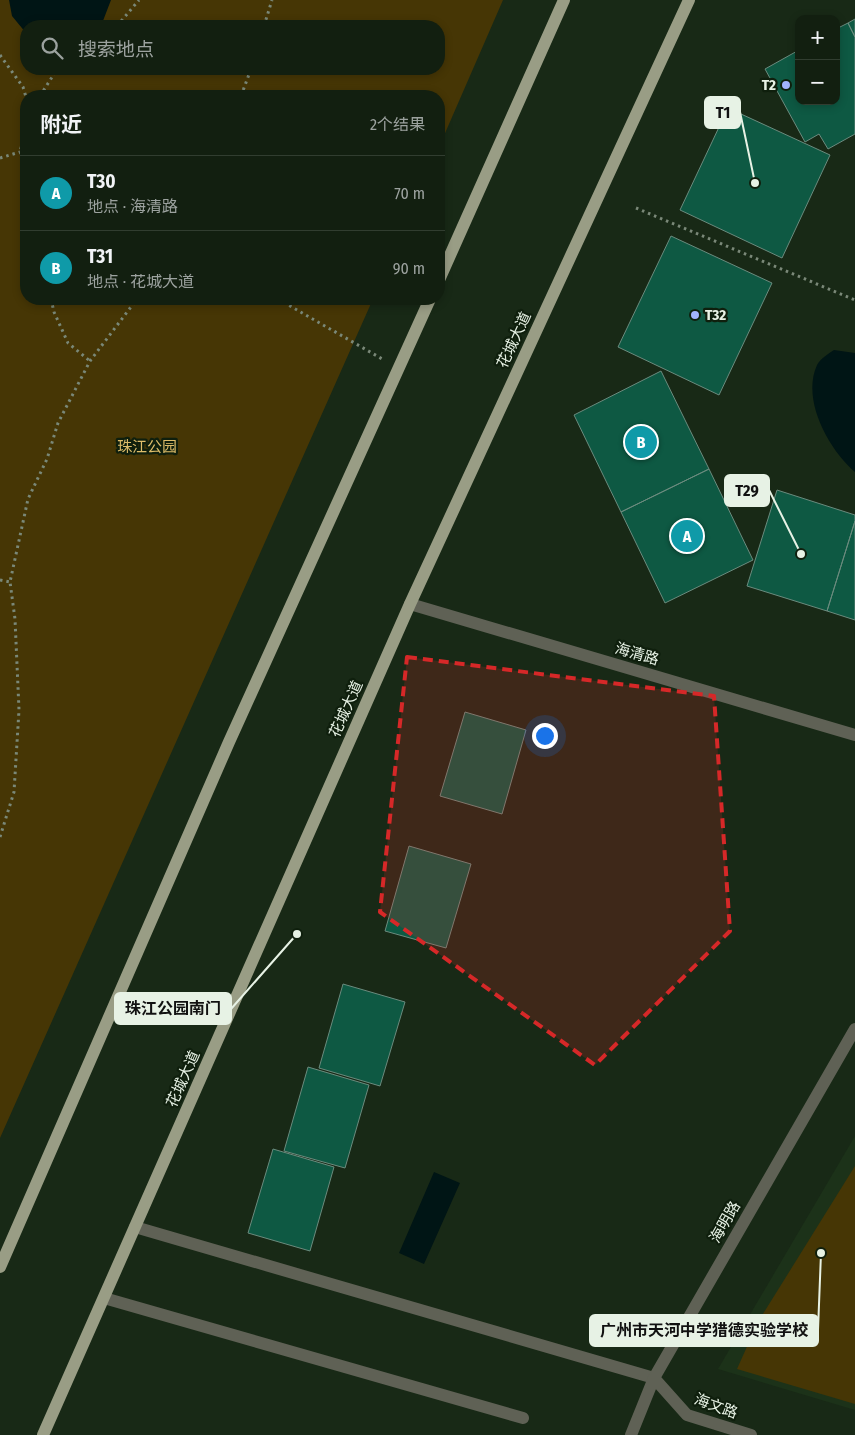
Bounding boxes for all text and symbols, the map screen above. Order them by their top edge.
map controls [795,15,840,105]
button: + [795,15,840,60]
search box [20,20,445,75]
icon: search [38,34,66,62]
text: 搜索地点 [78,38,154,61]
button: − [795,60,840,105]
place label: T2 [762,76,776,94]
marker: T2 [780,79,792,91]
callout: T1 [705,97,740,128]
text: T1 [716,103,730,122]
text: 附近 [40,112,82,138]
text: 2个结果 [370,115,425,134]
text: T30 [87,170,116,193]
text: A [52,184,60,203]
text: 70 m [394,184,425,203]
text: 地点 · 海清路 [87,197,178,216]
text: T31 [87,245,113,268]
text: B [52,259,60,278]
text: 90 m [393,259,425,278]
text: 地点 · 花城大道 [87,272,194,291]
place label: T32 [705,306,726,324]
street label: 花城大道 [493,309,535,371]
marker: T32 [689,309,701,321]
pin: B [625,423,657,461]
park label: 珠江公园 [117,438,177,456]
callout: T29 [725,475,769,506]
text: T29 [735,481,759,500]
pin: A [671,517,703,555]
street label: 海清路 [613,639,661,669]
street label: 花城大道 [326,678,366,740]
your location [532,723,558,749]
callout: 珠江公园南门 [115,993,231,1024]
text: 珠江公园南门 [125,999,221,1018]
street label: 花城大道 [163,1048,203,1110]
street label: 海明路 [706,1198,744,1246]
callout: 广州市天河中学猎德实验学校 [590,1315,818,1346]
text: 广州市天河中学猎德实验学校 [600,1321,809,1340]
street label: 海文路 [692,1390,740,1422]

